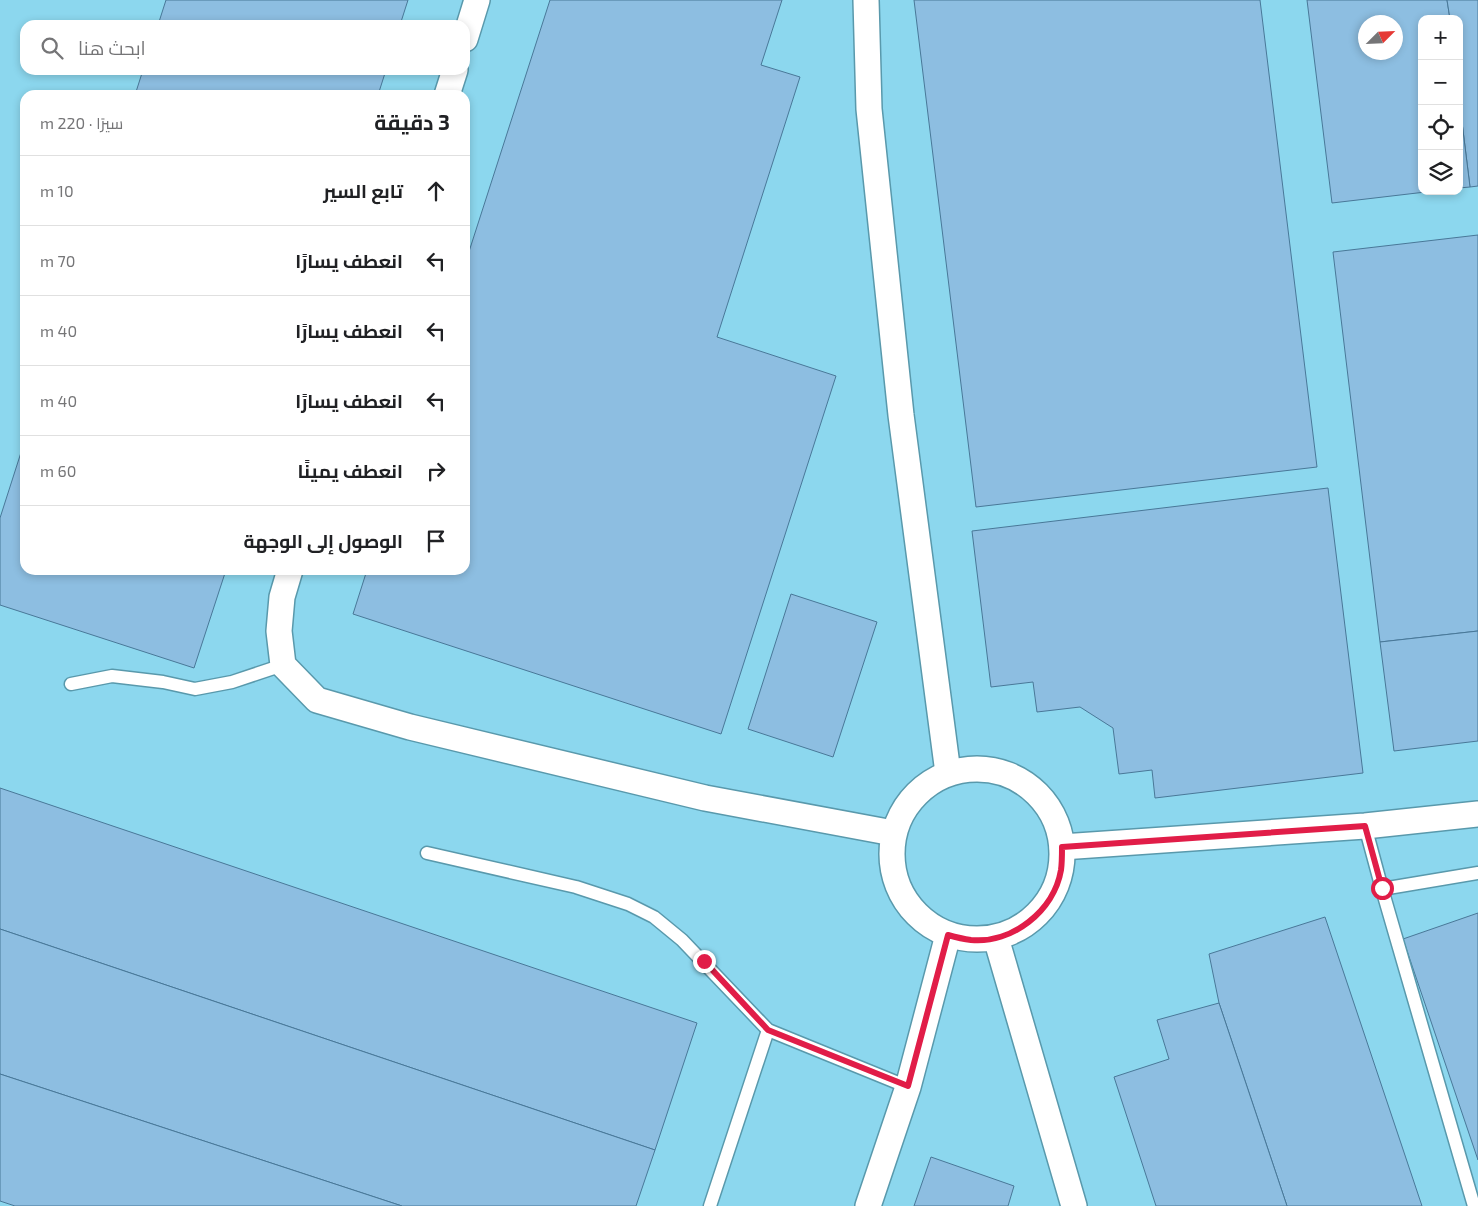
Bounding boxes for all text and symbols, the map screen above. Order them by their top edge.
north arrow [1358,15,1403,60]
map controls [1418,15,1463,195]
button: + [1418,15,1463,60]
search box [20,20,470,75]
icon: search [38,34,66,62]
text: ابحث هنا [78,36,146,59]
button: − [1418,60,1463,105]
button: locate [1418,105,1463,150]
text: 3 دقيقة [374,109,450,134]
text: سيرًا · 220 m [40,113,123,132]
button: layers [1418,150,1463,195]
icon: ahead [422,177,450,205]
text: تابع السير [323,179,403,202]
text: 10 m [40,181,74,200]
icon: left [422,247,450,275]
text: انعطف يسارًا [295,249,403,272]
text: 70 m [40,251,75,270]
icon: left [422,317,450,345]
text: انعطف يسارًا [295,319,403,342]
text: 40 m [40,321,77,340]
icon: left [422,387,450,415]
text: انعطف يسارًا [295,389,403,412]
text: 40 m [40,391,77,410]
icon: right [422,457,450,485]
text: انعطف يمينًا [298,459,403,482]
text: 60 m [40,461,76,480]
icon: arrive [422,527,450,555]
text: الوصول إلى الوجهة [243,529,403,552]
route start [1371,877,1394,900]
route end [693,950,716,973]

